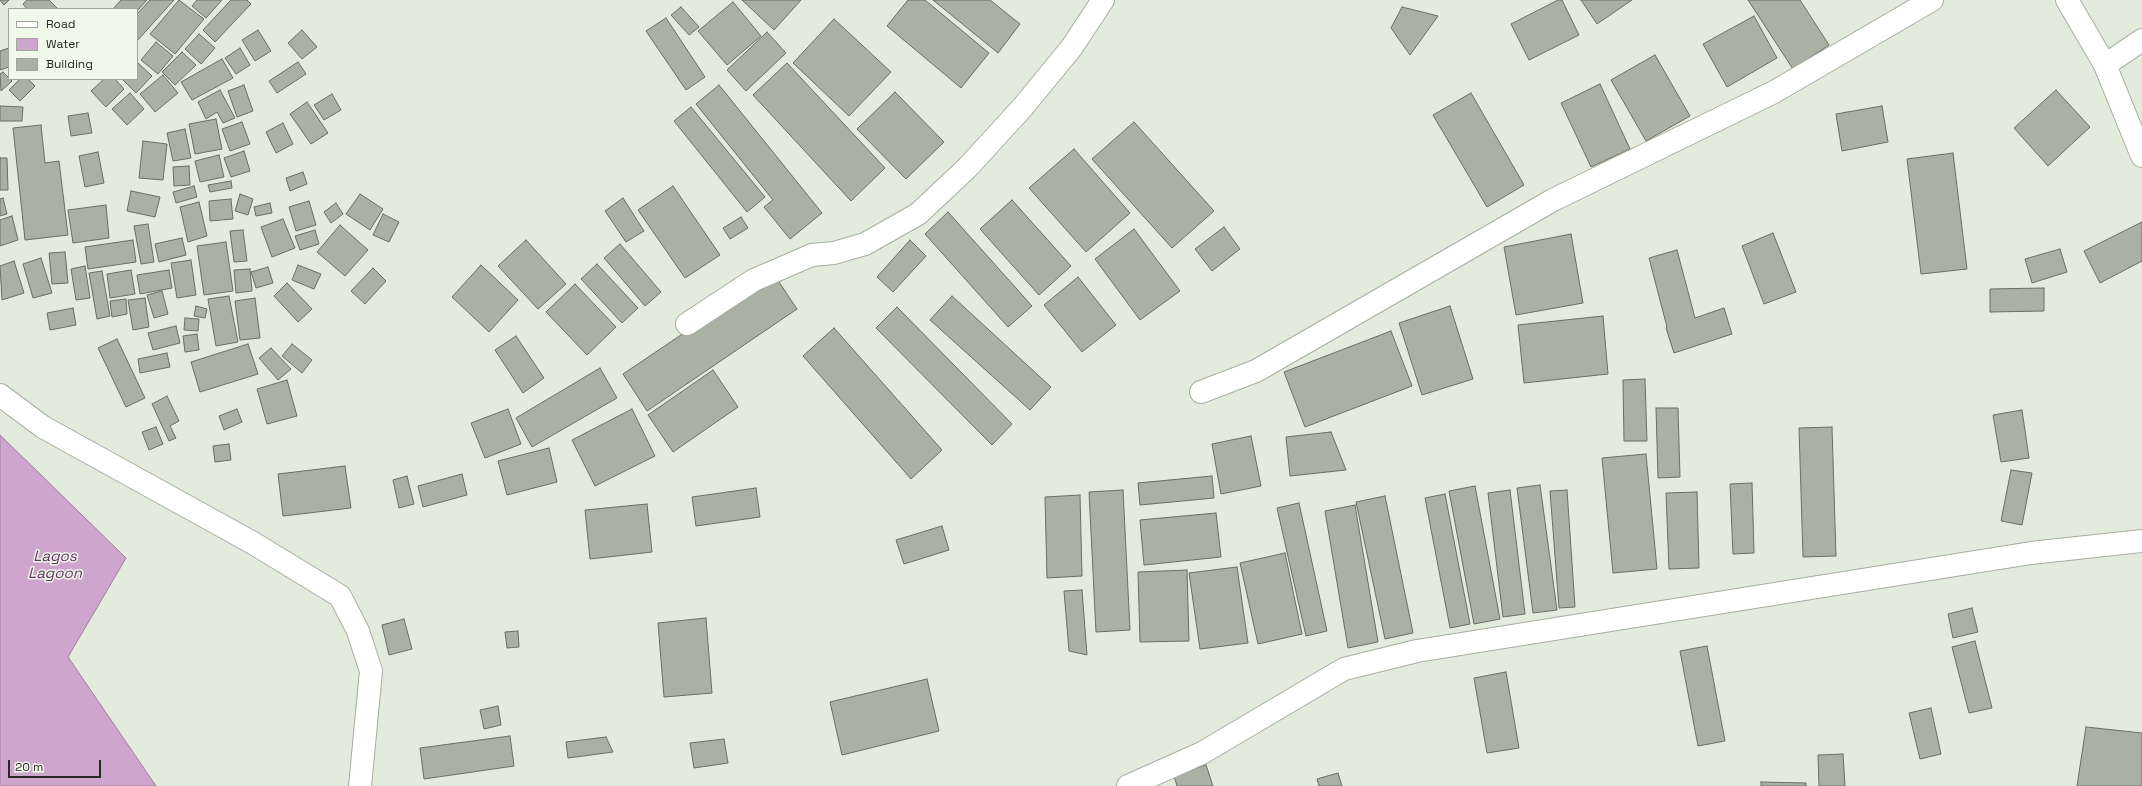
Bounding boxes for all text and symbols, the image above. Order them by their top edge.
legend [8,8,138,80]
text: Road [46,16,75,32]
text: Water [46,36,80,52]
text: Building [46,56,93,72]
water label: Lagos Lagoon [28,548,82,583]
scale bar [10,752,103,778]
text: 20 m [15,759,43,775]

